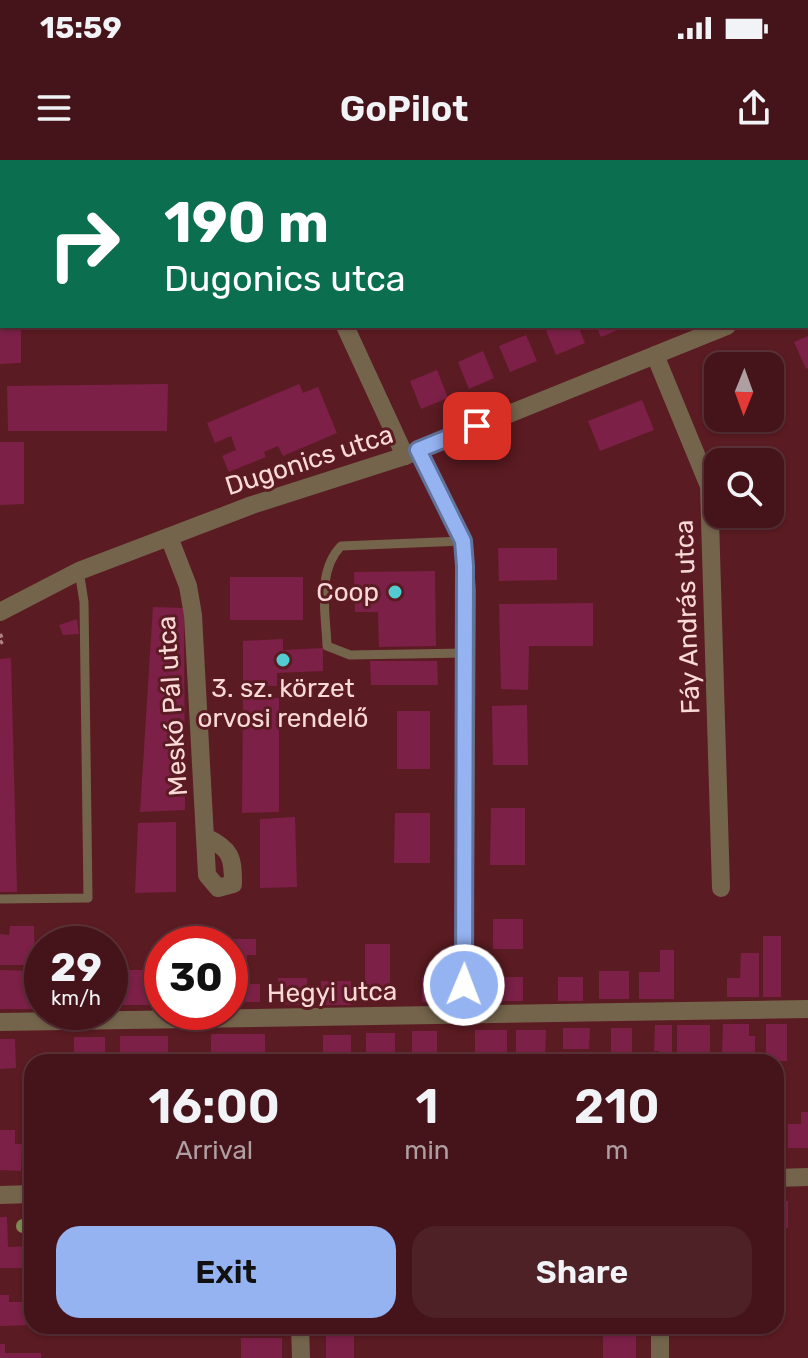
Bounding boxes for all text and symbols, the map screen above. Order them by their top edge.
text: 15:59 [40,10,122,46]
icon: menu [32,86,76,130]
icon: share [732,86,776,130]
text: GoPilot [340,87,468,130]
text: 190 m [164,190,329,256]
icon: right [32,192,136,296]
text: Dugonics utca [164,257,406,300]
north arrow [704,352,784,432]
map controls [704,352,784,528]
pin [443,392,511,460]
icon: arrive [455,404,499,448]
street label: Dugonics utca [221,419,397,502]
button: search [704,448,784,528]
street label: Fáy András utca [669,519,706,715]
place label: Coop [316,577,379,608]
marker: Coop [386,583,404,601]
street label: Meskó Pál utca [151,615,194,797]
marker: 3. sz. körzet orvosi rendelő [274,651,292,669]
place label: 3. sz. körzet orvosi rendelő [198,673,368,734]
speed limit sign: 30 [144,926,248,1030]
position arrow [422,943,506,1027]
text: 29 [50,944,102,991]
street label: Hegyi utca [267,976,397,1009]
text: km/h [51,986,101,1010]
text: 16:00 [148,1078,280,1135]
text: 1 [415,1078,438,1135]
text: 210 [574,1078,659,1135]
text: Arrival [175,1135,253,1166]
text: min [404,1135,449,1166]
text: m [605,1135,628,1166]
button: Exit [56,1226,396,1318]
button: Share [412,1226,752,1318]

